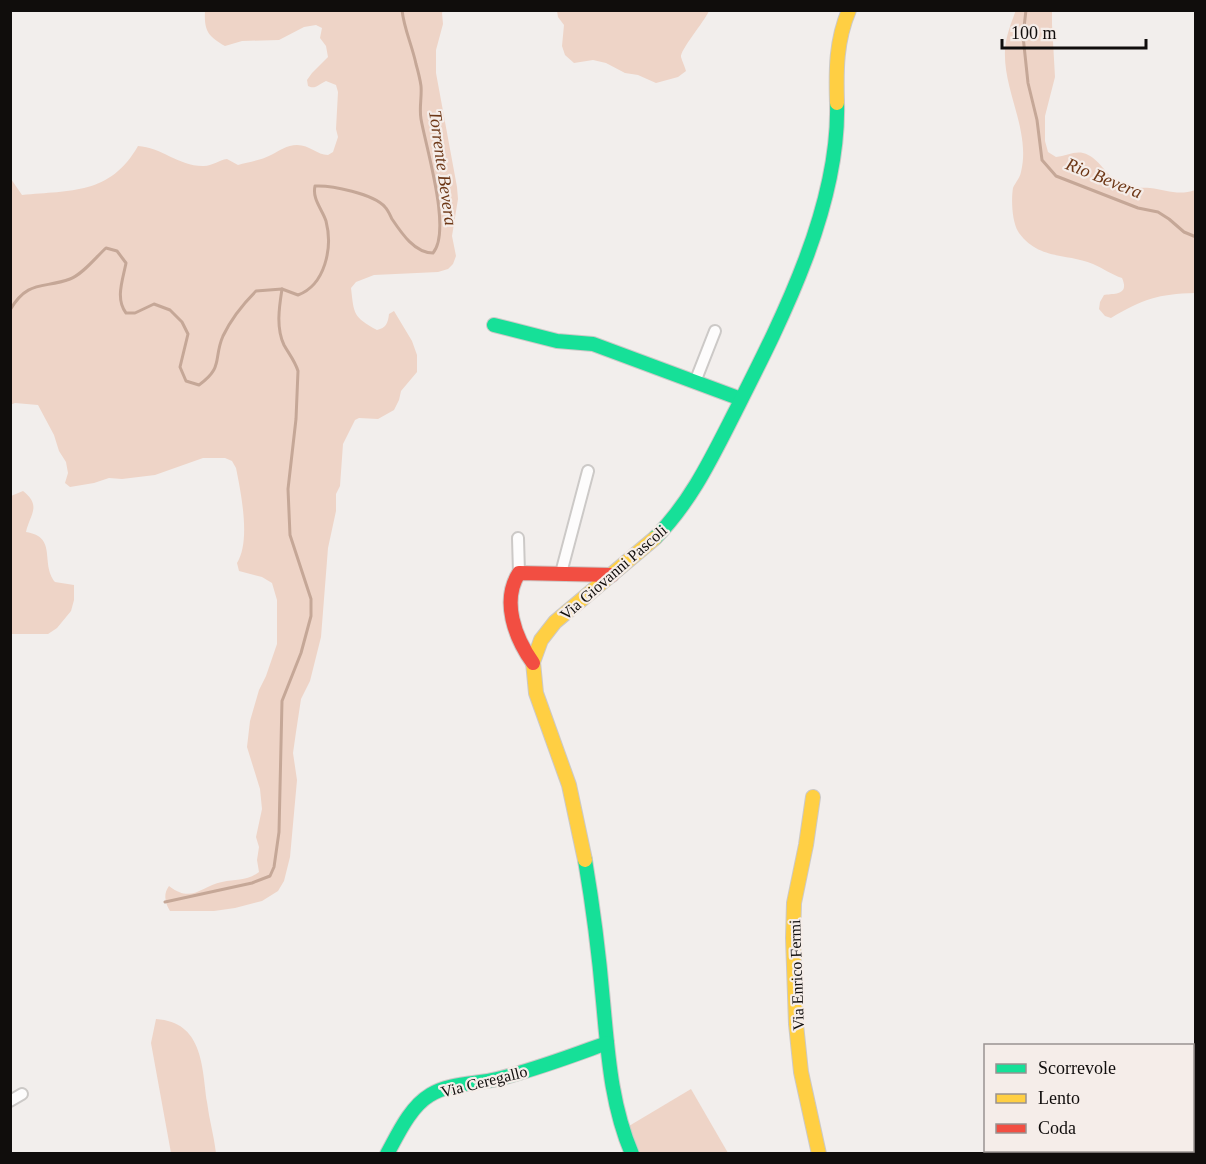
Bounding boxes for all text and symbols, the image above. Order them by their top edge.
scale bar [1002,12,1146,50]
text: 100 m [1011,23,1057,43]
water label: Torrente Bevera [425,109,461,227]
water label: Rio Bevera [1062,153,1145,202]
street label: Via Giovanni Pascoli [556,521,671,623]
street label: Via Enrico Fermi [786,919,807,1031]
legend [984,1044,1194,1152]
text: Scorrevole [1038,1058,1116,1078]
street label: Via Ceregallo [439,1063,529,1101]
text: Lento [1038,1088,1080,1108]
text: Coda [1038,1118,1076,1138]

